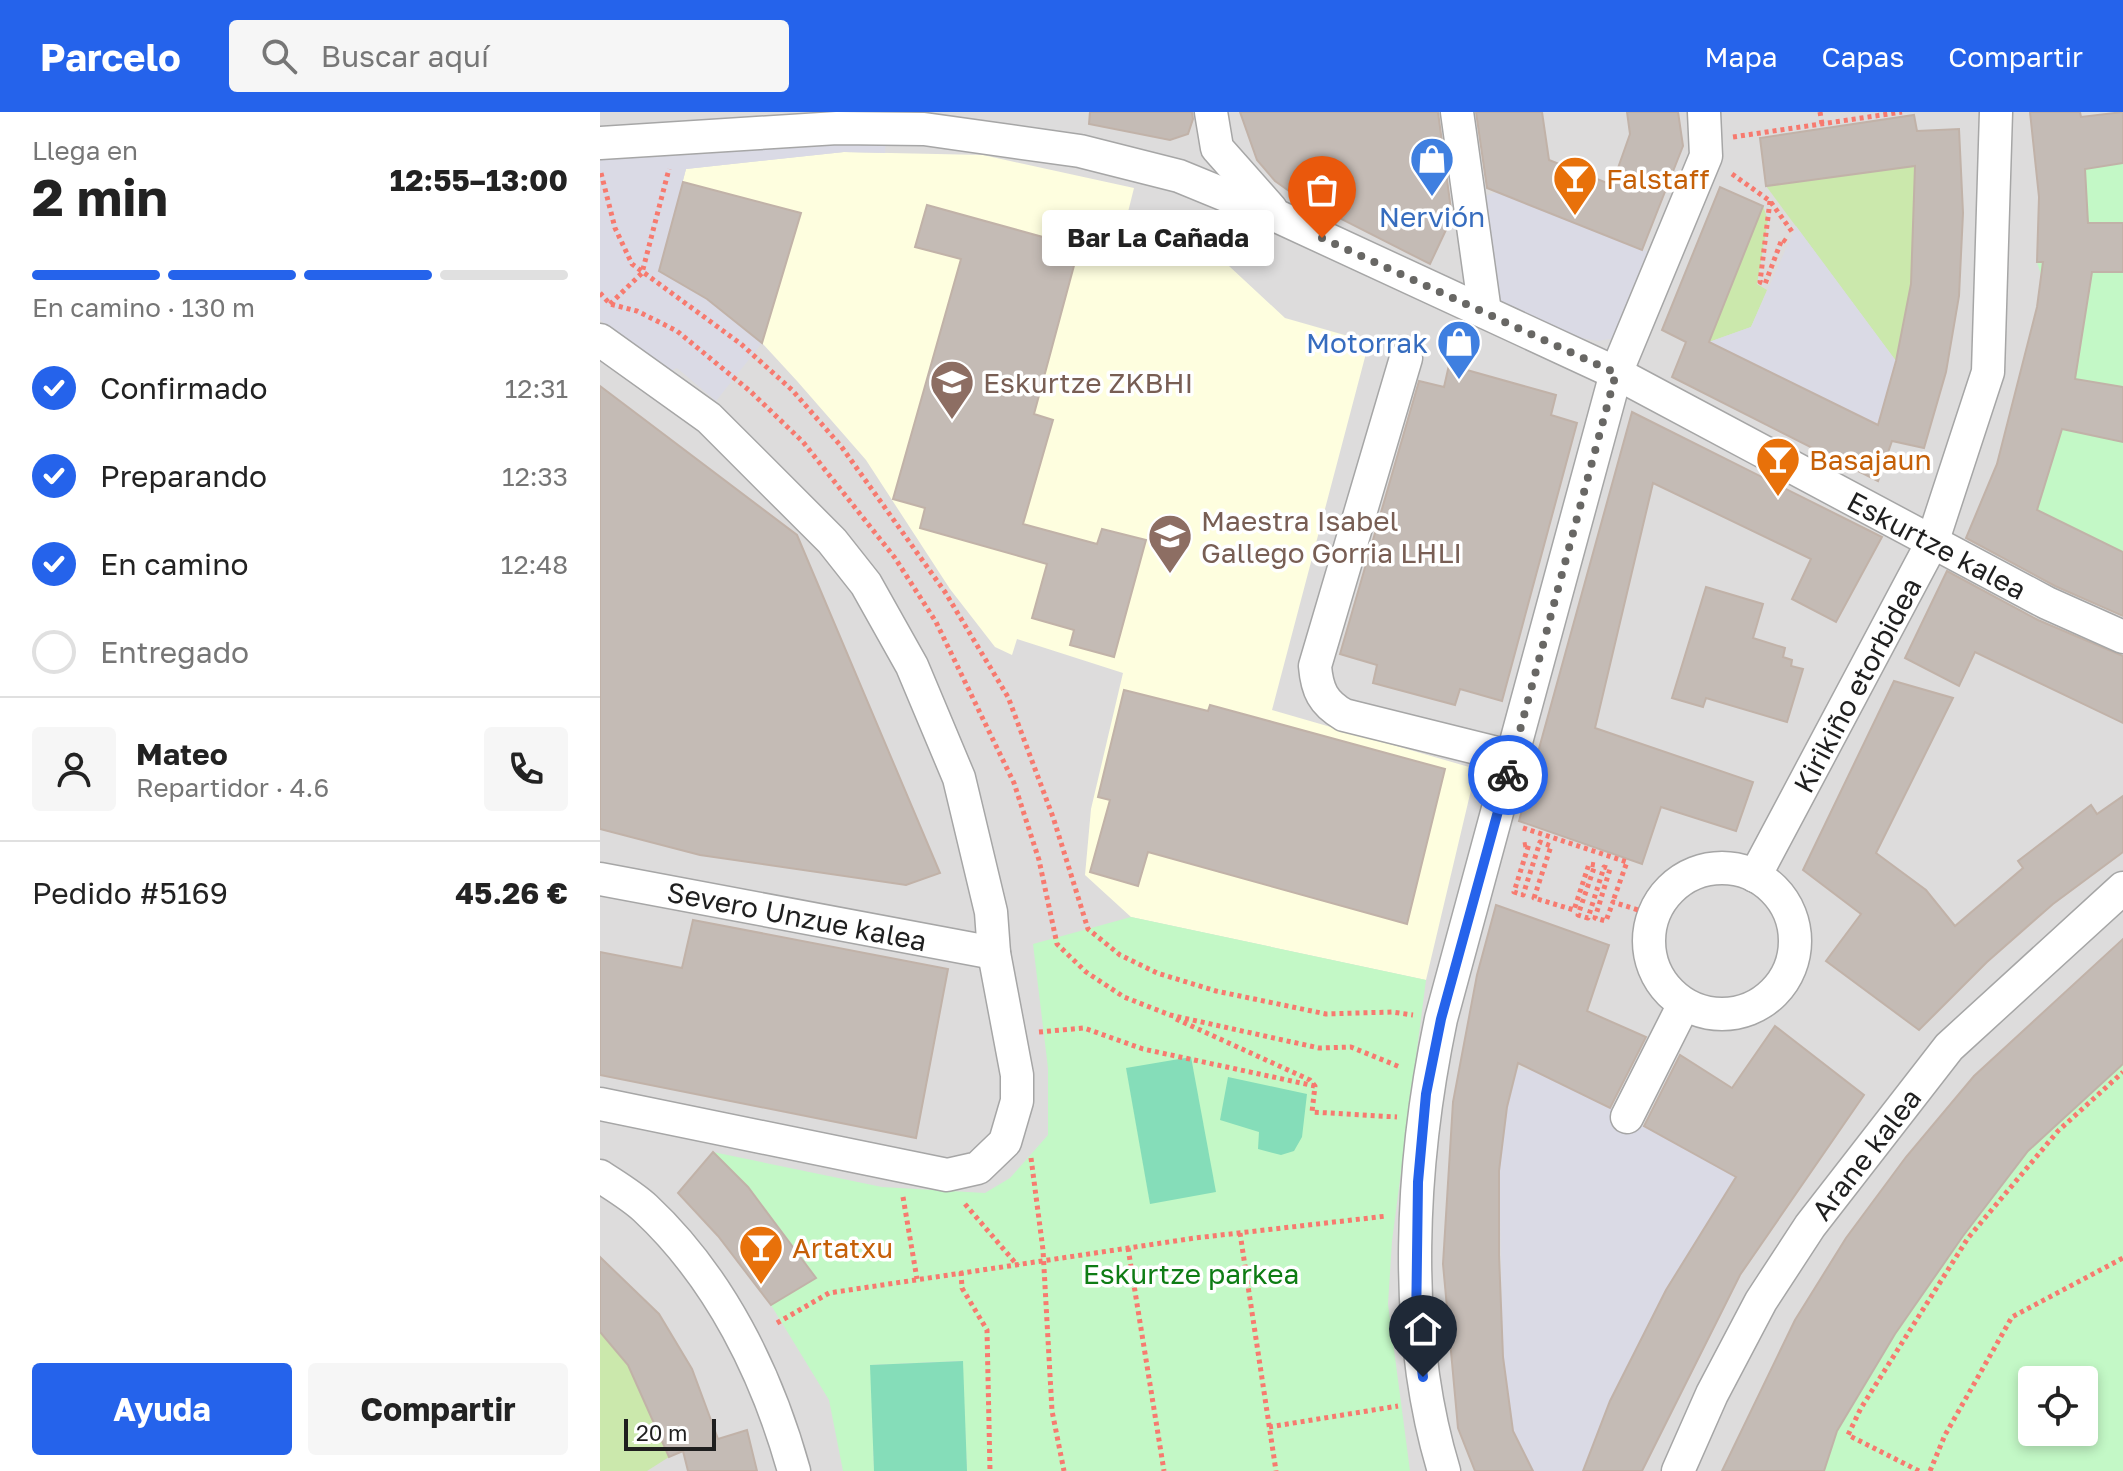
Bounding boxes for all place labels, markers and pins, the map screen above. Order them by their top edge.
shop icon: Nervión [1408,135,1456,198]
bar icon: Falstaff [1551,154,1599,217]
pin [1288,156,1356,238]
place label: Falstaff [1606,162,1709,195]
place label: Nervión [1379,200,1485,233]
callout: Bar La Cañada [1042,210,1274,266]
shop icon: Motorrak [1435,318,1483,381]
place label: Motorrak [1306,326,1428,359]
school or university icon: Eskurtze ZKBHI [928,358,976,421]
place label: Eskurtze ZKBHI [983,366,1193,399]
bar icon: Basajaun [1754,435,1802,498]
place label: Basajaun [1809,443,1932,476]
place label: Maestra Isabel Gallego Gorria LHLI [1201,504,1462,569]
school or university icon: Maestra Isabel Gallego Gorria LHLI [1146,512,1194,575]
bar icon: Artatxu [737,1223,785,1286]
place label: Artatxu [792,1231,893,1264]
pin [1389,1295,1457,1377]

